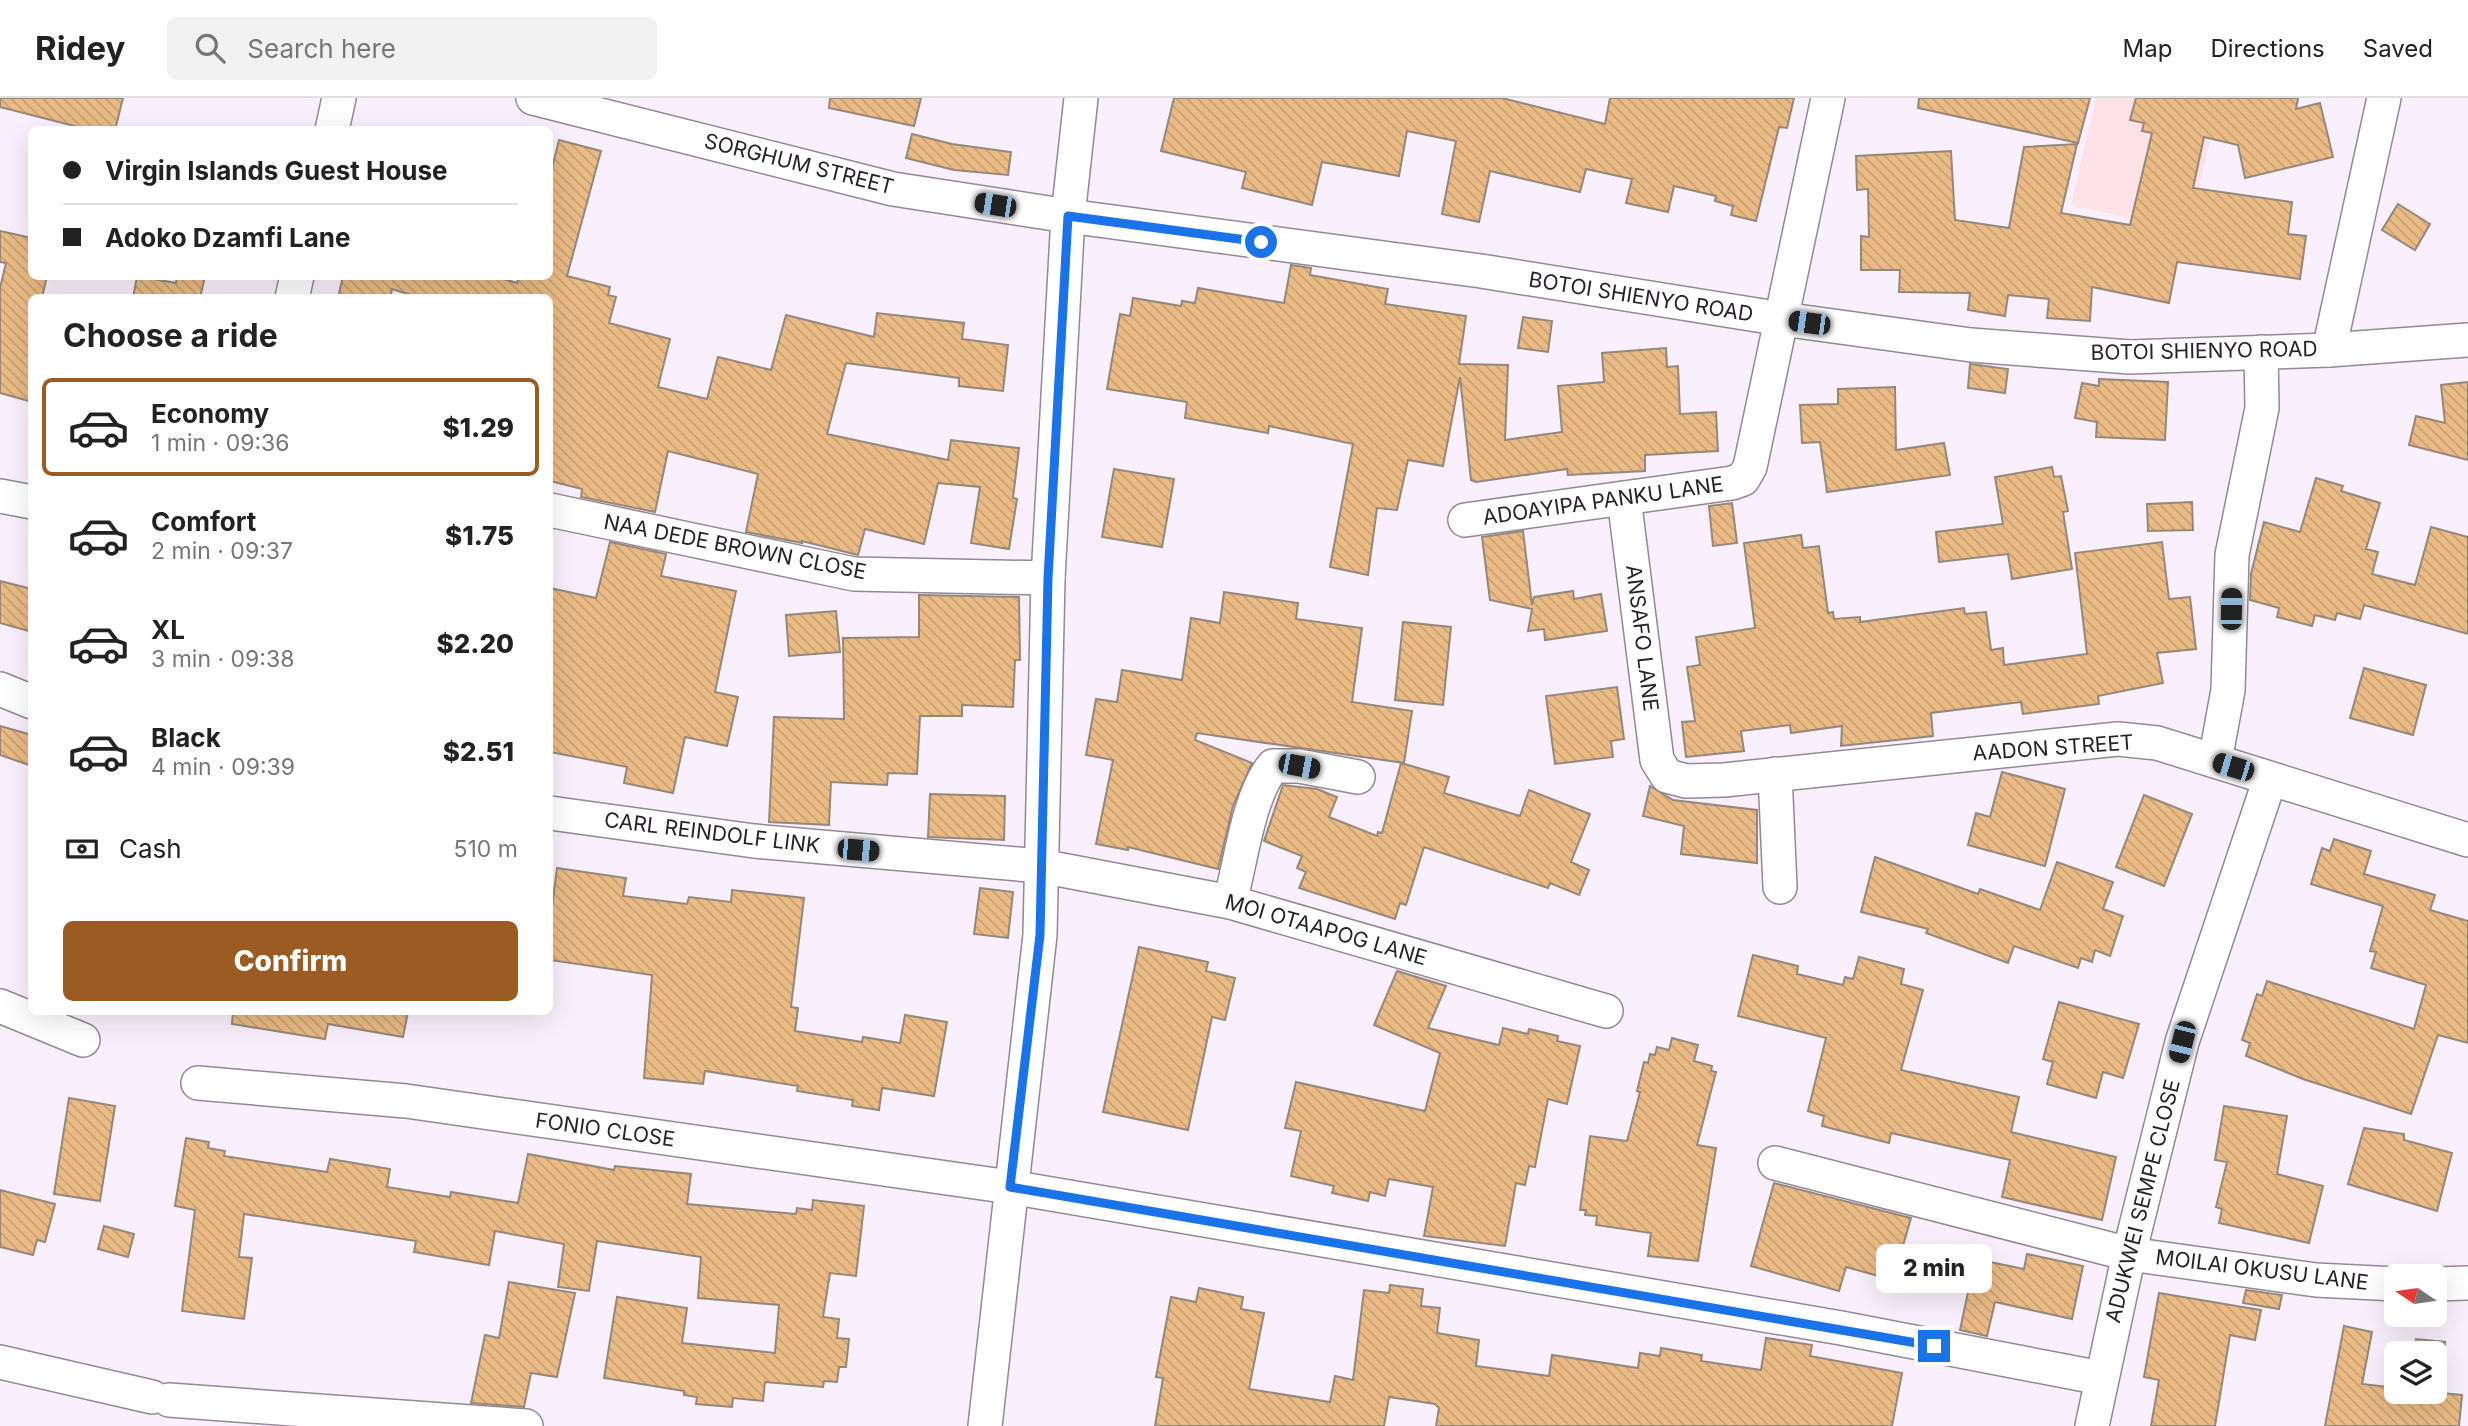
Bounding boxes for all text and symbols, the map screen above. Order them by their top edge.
search box [167,17,657,80]
text: Ridey [35,28,125,68]
icon: search [191,29,229,67]
text: Search here [247,33,396,64]
text: Map [2123,34,2172,63]
text: Directions [2210,34,2325,63]
text: Saved [2363,34,2433,63]
street label: SORGHUM STREET [702,128,896,199]
text: Virgin Islands Guest House [105,155,448,186]
car [973,191,1018,219]
text: Adoko Dzamfi Lane [105,222,350,253]
route start [1245,226,1277,258]
street label: BOTOI SHIENYO ROAD [1527,266,1755,327]
car [1787,310,1832,336]
text: Choose a ride [63,316,278,355]
street label: BOTOI SHIENYO ROAD [2090,336,2318,365]
icon: car [67,396,130,459]
text: Economy [151,398,269,429]
text: $1.29 [442,412,514,443]
text: 1 min · 09:36 [151,429,290,457]
street label: ADOAYIPA PANKU LANE [1481,471,1725,530]
icon: car [67,504,130,567]
text: Comfort [151,506,256,537]
street label: NAA DEDE BROWN CLOSE [602,509,869,584]
text: $1.75 [445,520,514,551]
text: 2 min · 09:37 [151,537,293,565]
street label: ANSAFO LANE [1621,563,1664,713]
car [2221,588,2242,630]
icon: car [67,612,130,675]
text: XL [151,614,185,645]
text: $2.20 [437,628,514,659]
text: 3 min · 09:38 [151,645,294,673]
icon: car [67,720,130,783]
text: Black [151,722,221,753]
street label: AADON STREET [1972,729,2134,766]
text: $2.51 [443,736,514,767]
car [2210,751,2257,783]
car [1277,752,1322,780]
text: 4 min · 09:39 [151,753,295,781]
street label: CARL REINDOLF LINK [603,807,821,858]
icon: cash [63,830,101,868]
text: Cash [119,833,182,864]
text: 510 m [454,835,518,863]
car [837,838,880,862]
street label: MOI OTAAPOG LANE [1222,889,1430,970]
button: Confirm [63,921,518,1001]
car [2167,1019,2198,1065]
street label: ADUKWEI SEMPE CLOSE [2100,1077,2185,1325]
street label: FONIO CLOSE [534,1107,676,1152]
callout: 2 min [1876,1244,1992,1294]
street label: MOILAI OKUSU LANE [2154,1244,2370,1295]
text: 2 min [1903,1254,1965,1282]
north arrow [2384,1264,2446,1326]
map controls [2384,1264,2447,1404]
route end [1918,1330,1950,1362]
button: layers [2384,1341,2447,1404]

